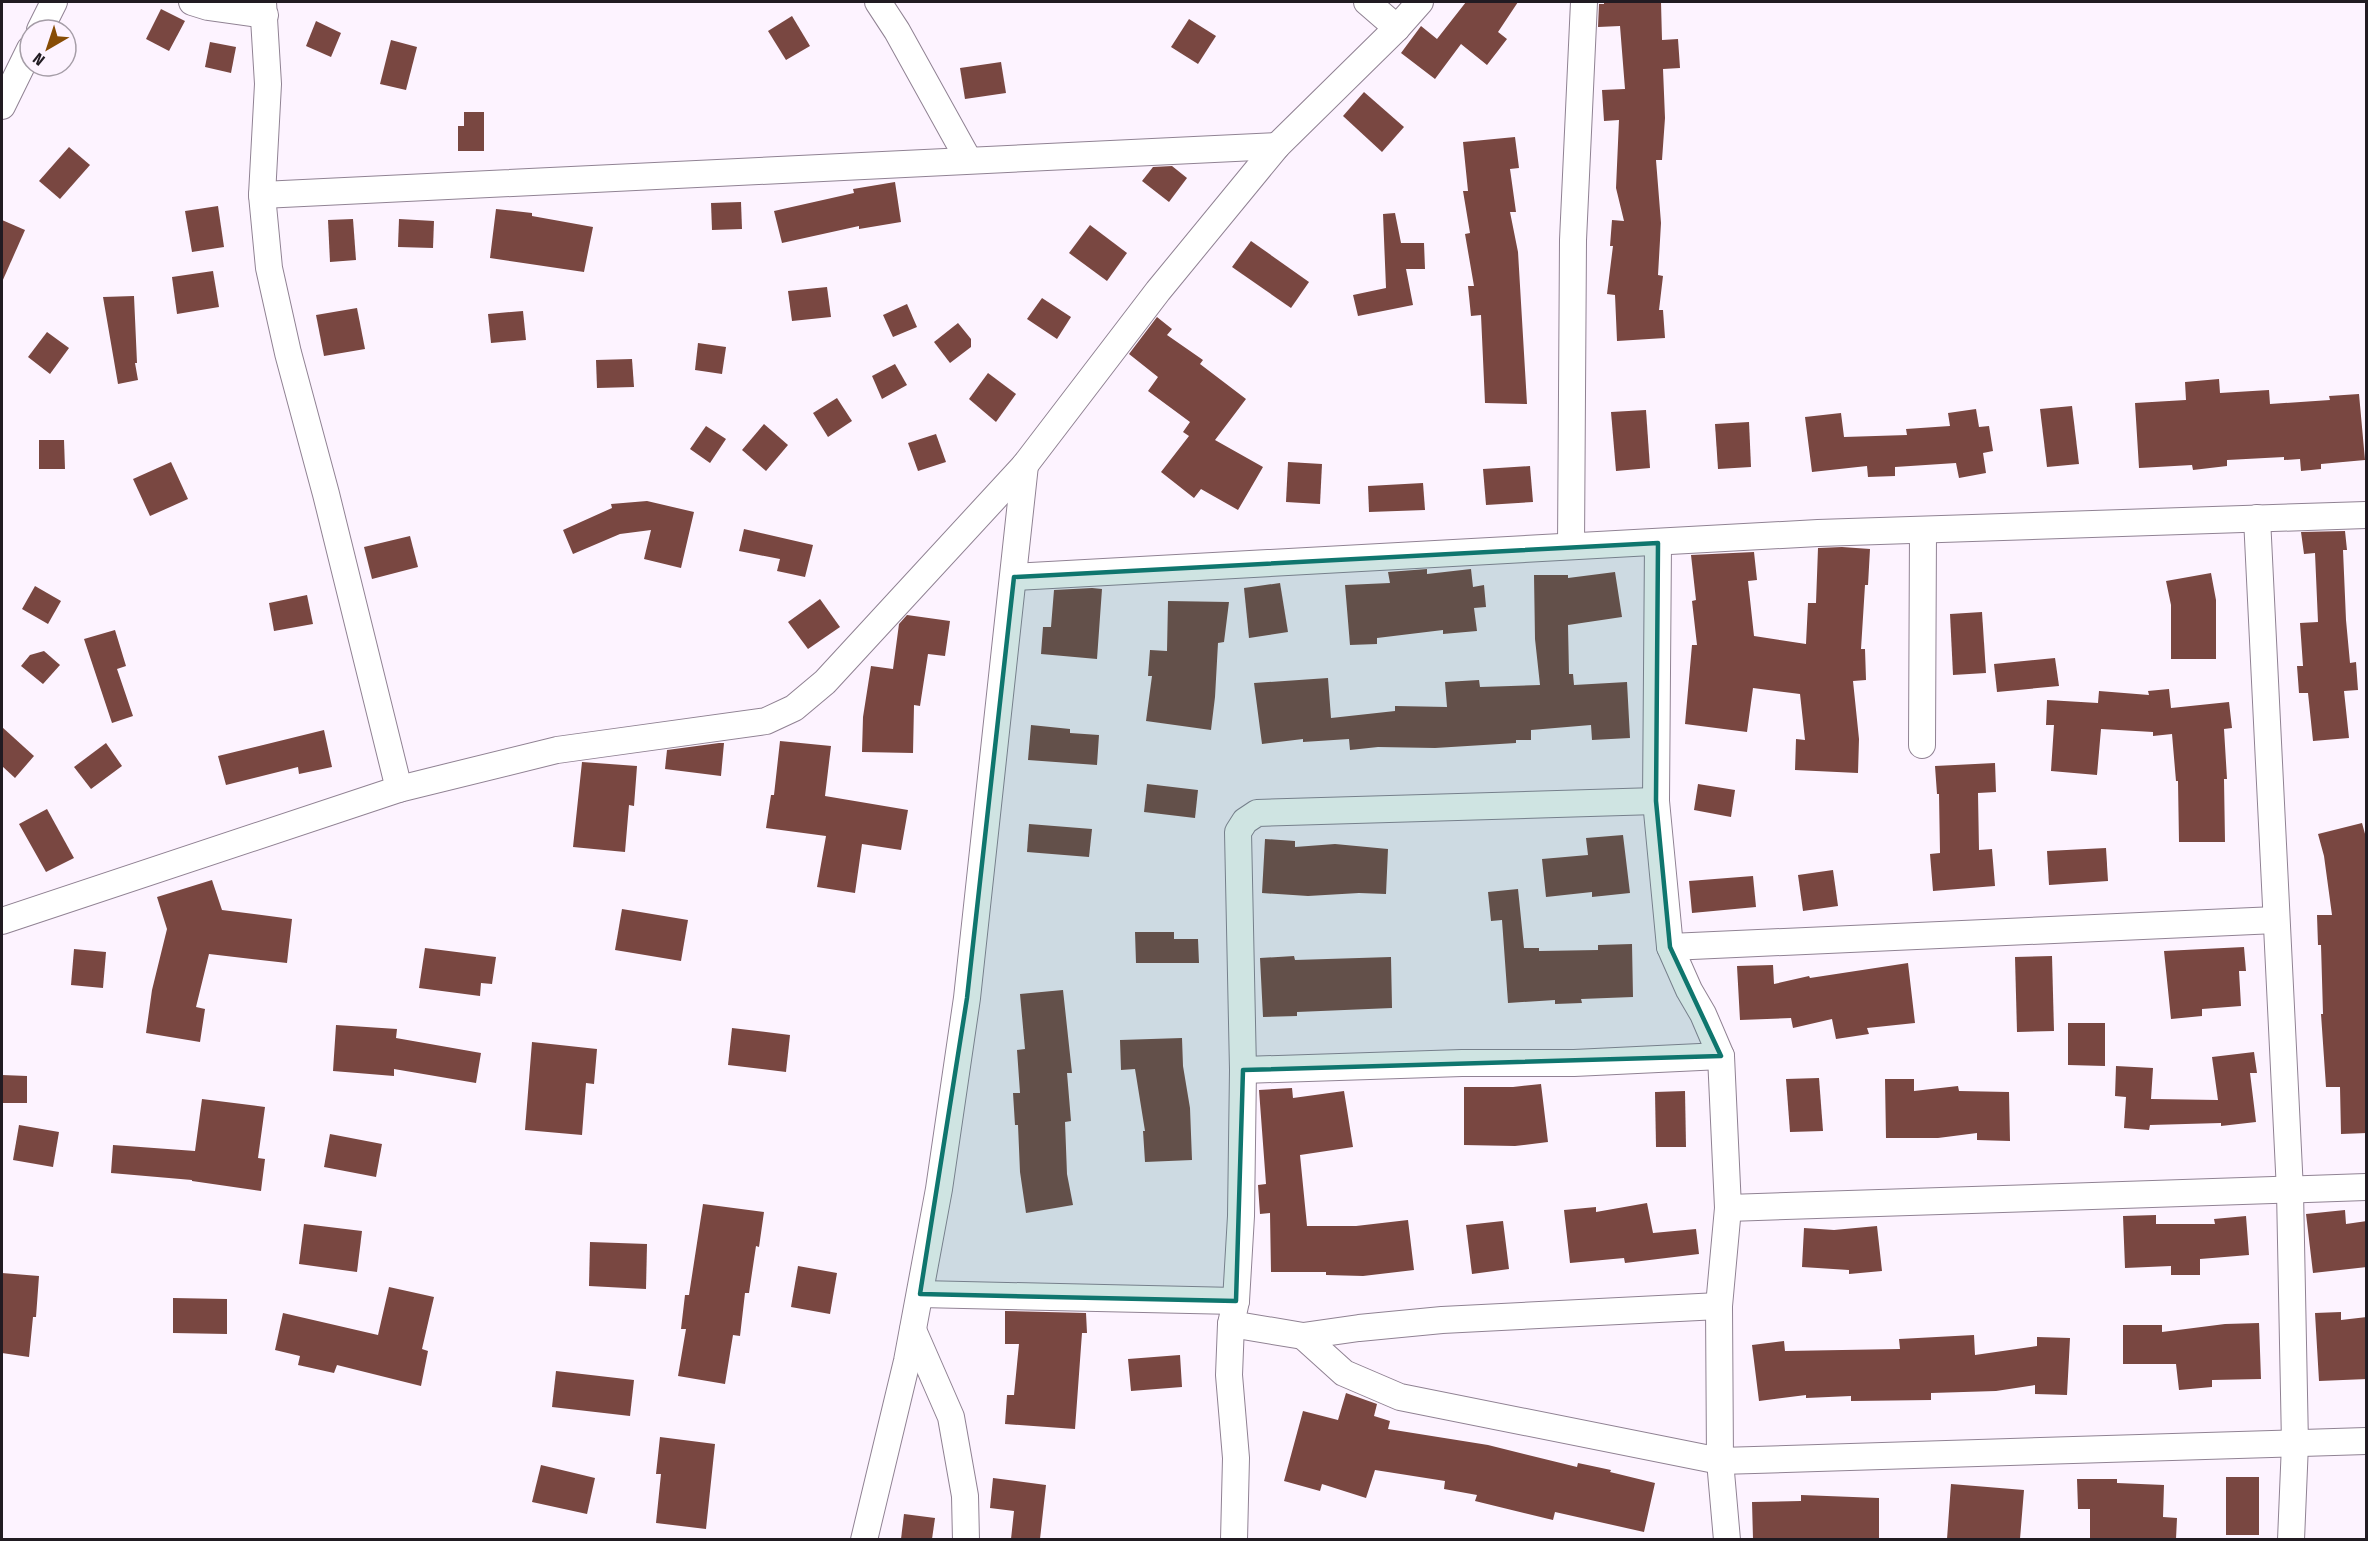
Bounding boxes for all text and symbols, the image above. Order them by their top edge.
north arrow [18,18,78,78]
text: N [29,49,49,70]

